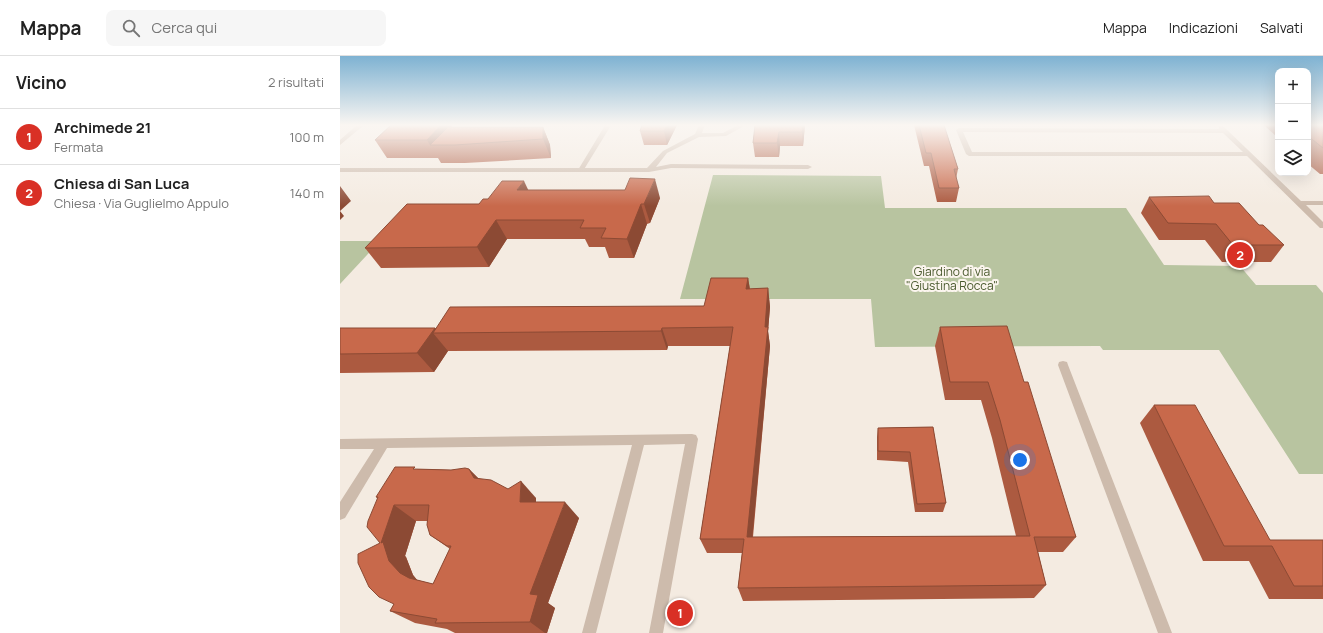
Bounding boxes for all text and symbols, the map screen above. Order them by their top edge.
search box [106,10,386,46]
text: Mappa [20,15,82,41]
icon: search [120,17,142,39]
text: Cerca qui [152,17,217,38]
text: Mappa [1103,18,1147,37]
text: Indicazioni [1169,18,1238,37]
text: Salvati [1260,18,1303,37]
map controls [1275,68,1311,176]
button: + [1275,68,1311,104]
text: Vicino [16,71,67,94]
text: 2 risultati [268,73,324,91]
button: − [1275,104,1311,140]
text: Archimede 21 [54,117,151,138]
text: 1 [26,128,32,146]
text: 100 m [289,128,324,146]
text: Fermata [54,138,103,156]
button: layers [1275,140,1311,176]
text: Chiesa di San Luca [54,173,189,194]
text: 2 [25,184,33,202]
text: 140 m [290,184,324,202]
text: Chiesa · Via Guglielmo Appulo [54,194,229,212]
pin: 2 [1227,240,1253,270]
park label: Giardino di via "Giustina Rocca" [906,263,998,294]
your location [1010,450,1030,470]
pin: 1 [667,598,693,628]

